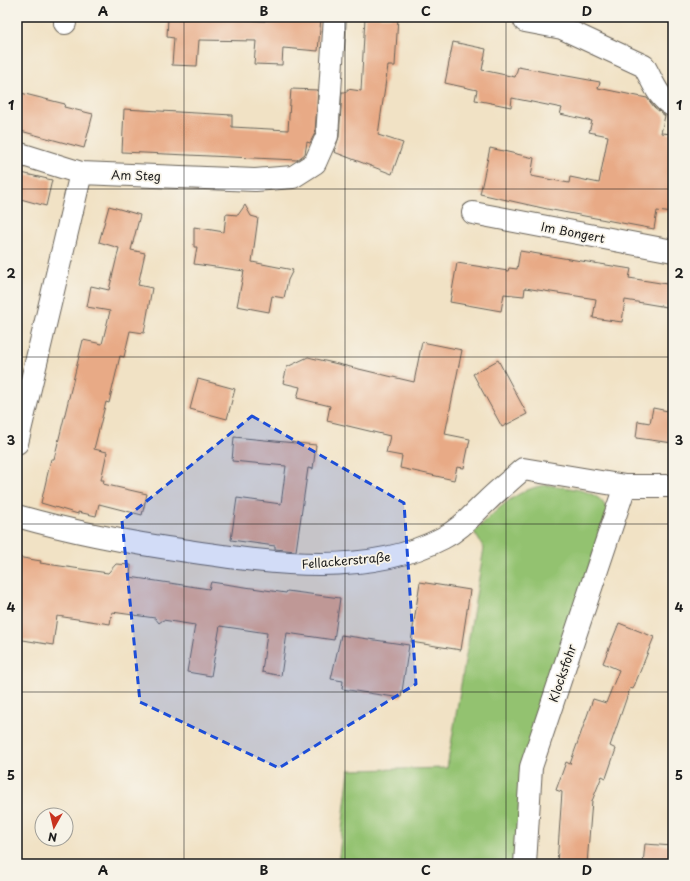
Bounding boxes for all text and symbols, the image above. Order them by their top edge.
text: A [98,1,108,20]
text: B [260,1,269,20]
text: C [421,1,431,20]
text: D [582,1,592,20]
text: 1 [8,95,14,114]
text: 1 [676,95,682,114]
street label: Am Steg [111,165,161,185]
street label: Im Bongert [540,217,607,247]
text: 2 [6,263,16,282]
text: 2 [674,263,684,282]
text: 3 [7,430,16,449]
text: 3 [675,430,684,449]
street label: Fellackerstraße [301,547,391,573]
text: 4 [7,597,16,616]
text: 4 [675,597,684,616]
street label: Klocksfohr [544,641,580,704]
text: 5 [7,765,15,784]
text: 5 [675,765,683,784]
north arrow [34,807,74,847]
text: N [47,828,58,846]
text: A [98,860,108,879]
text: B [260,860,269,879]
text: C [421,860,431,879]
text: D [582,860,592,879]

